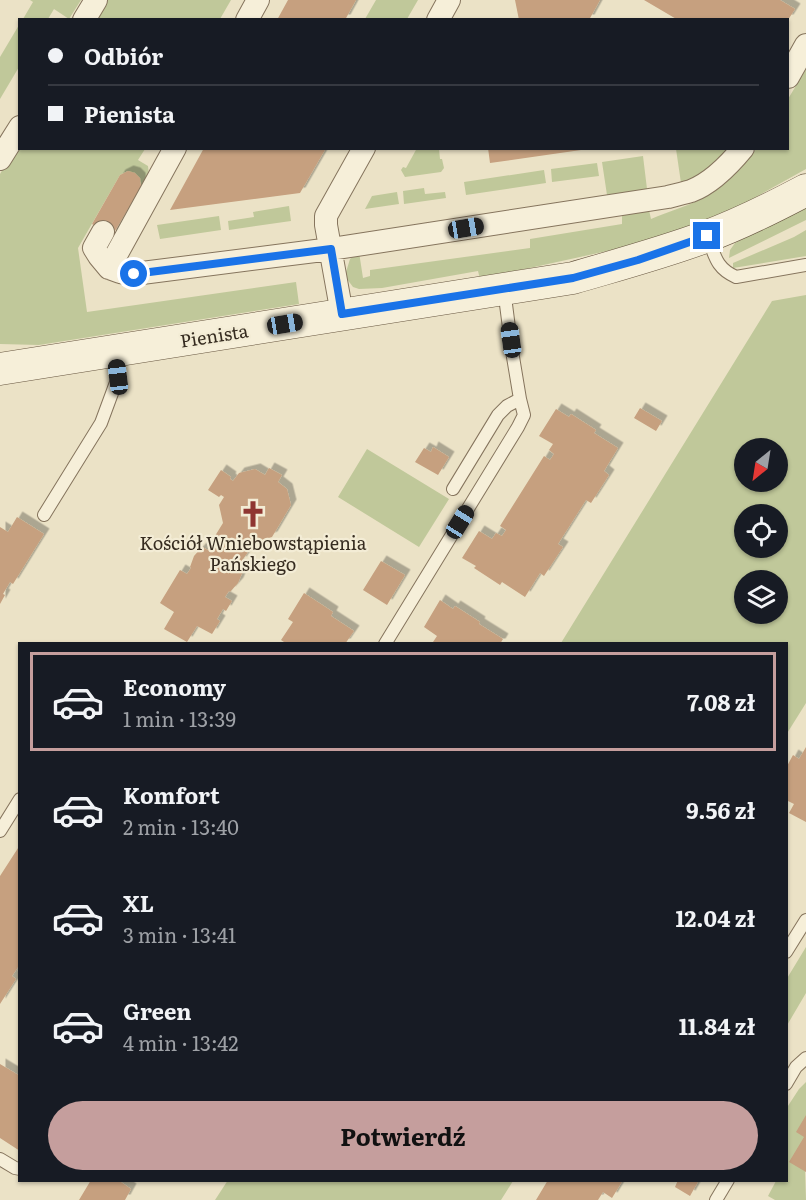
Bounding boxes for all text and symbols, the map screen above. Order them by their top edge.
text: Odbiór [84,39,163,72]
text: Pienista [84,97,175,130]
car [447,216,485,240]
route end [693,222,720,249]
route start [120,260,147,287]
car [266,312,304,336]
street label: Pienista [178,316,250,354]
car [500,321,522,359]
car [107,358,129,396]
north arrow [734,438,788,492]
map controls [734,438,788,624]
church icon: Kościół Wniebowstąpienia Pańskiego [238,499,268,529]
car [443,502,477,542]
button: locate [734,504,788,558]
place label: Kościół Wniebowstąpienia Pańskiego [139,529,367,577]
button: layers [734,570,788,624]
text: Economy [123,670,226,703]
icon: car [51,675,105,729]
text: 7.08 zł [687,685,755,718]
text: 1 min · 13:39 [123,703,236,733]
text: Komfort [123,778,220,811]
icon: car [51,783,105,837]
text: 9.56 zł [686,793,755,826]
text: 2 min · 13:40 [123,811,239,841]
text: XL [123,886,154,919]
icon: car [51,891,105,945]
text: 12.04 zł [675,901,755,934]
text: 3 min · 13:41 [123,919,236,949]
text: Green [123,994,192,1027]
icon: car [51,999,105,1053]
text: 11.84 zł [679,1009,755,1042]
text: 4 min · 13:42 [123,1027,238,1057]
button: Potwierdź [48,1101,758,1170]

